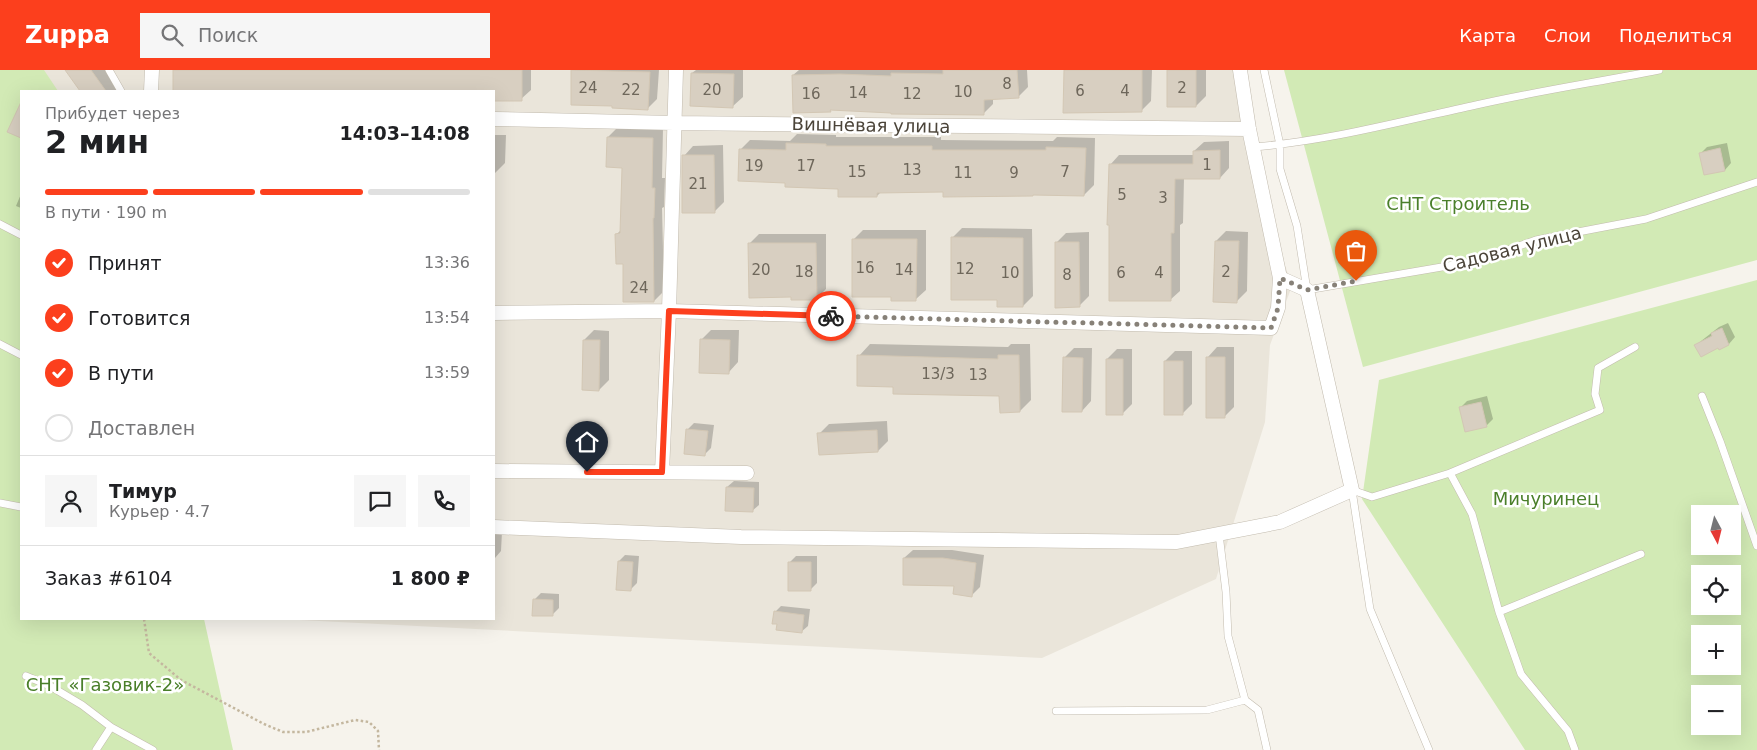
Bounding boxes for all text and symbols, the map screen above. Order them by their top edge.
search box [140,13,490,58]
text: Zuppa [25,21,110,49]
icon: search [158,21,186,49]
text: Поиск [198,24,258,46]
text: Карта [1459,25,1516,46]
text: Слои [1544,25,1591,46]
text: Поделиться [1619,25,1732,46]
house number: 8 [1002,75,1012,93]
house number: 24 [578,79,598,97]
house number: 2 [1177,79,1187,97]
house number: 22 [621,81,641,99]
house number: 20 [702,81,722,99]
house number: 6 [1075,82,1085,100]
house number: 4 [1120,82,1130,100]
house number: 10 [953,83,973,101]
house number: 14 [848,84,868,102]
house number: 16 [801,85,821,103]
house number: 12 [902,85,922,103]
text: Прибудет через [45,104,180,123]
street label: Вишнёвая улица [791,113,951,137]
text: 14:03–14:08 [340,122,470,144]
text: 2 мин [45,123,149,161]
house number: 1 [1202,156,1212,174]
house number: 19 [744,157,764,175]
house number: 17 [796,157,816,175]
house number: 13 [902,161,922,179]
house number: 15 [847,163,867,181]
house number: 7 [1060,163,1070,181]
house number: 11 [953,164,973,182]
house number: 9 [1009,164,1019,182]
house number: 21 [688,175,708,193]
house number: 5 [1117,186,1127,204]
house number: 3 [1158,189,1168,207]
park label: СНТ Строитель [1386,193,1530,214]
text: В пути · 190 m [45,203,167,222]
street label: Садовая улица [1440,222,1584,276]
pin [1335,230,1377,281]
icon: bag [1342,237,1370,265]
icon: check [45,249,73,277]
text: Принят [88,252,162,274]
text: 13:36 [424,253,470,272]
house number: 16 [855,259,875,277]
house number: 12 [955,260,975,278]
house number: 20 [751,261,771,279]
house number: 14 [894,261,914,279]
house number: 18 [794,263,814,281]
house number: 2 [1221,263,1231,281]
house number: 10 [1000,264,1020,282]
house number: 6 [1116,264,1126,282]
house number: 4 [1154,264,1164,282]
house number: 8 [1062,266,1072,284]
house number: 24 [629,279,649,297]
courier [806,291,856,341]
icon: bike [817,302,845,330]
icon: check [45,304,73,332]
text: Готовится [88,307,190,329]
text: 13:54 [424,308,470,327]
icon: check [45,359,73,387]
text: В пути [88,362,154,384]
text: 13:59 [424,363,470,382]
house number: 13/3 [921,365,955,383]
house number: 13 [968,366,988,384]
text: Доставлен [88,417,195,439]
pin [566,421,608,472]
icon: home [573,428,601,456]
button: person [45,475,97,527]
button: chat [354,475,406,527]
button: phone [418,475,470,527]
text: Тимур [109,480,177,502]
park label: Мичуринец [1493,488,1599,509]
text: Курьер · 4.7 [109,502,210,521]
north arrow [1691,505,1741,555]
map controls [1691,505,1741,735]
button: locate [1691,565,1741,615]
text: Заказ #6104 [45,567,172,589]
text: 1 800 ₽ [391,567,470,589]
button: + [1691,625,1741,675]
park label: СНТ «Газовик-2» [26,674,184,695]
button: − [1691,685,1741,735]

